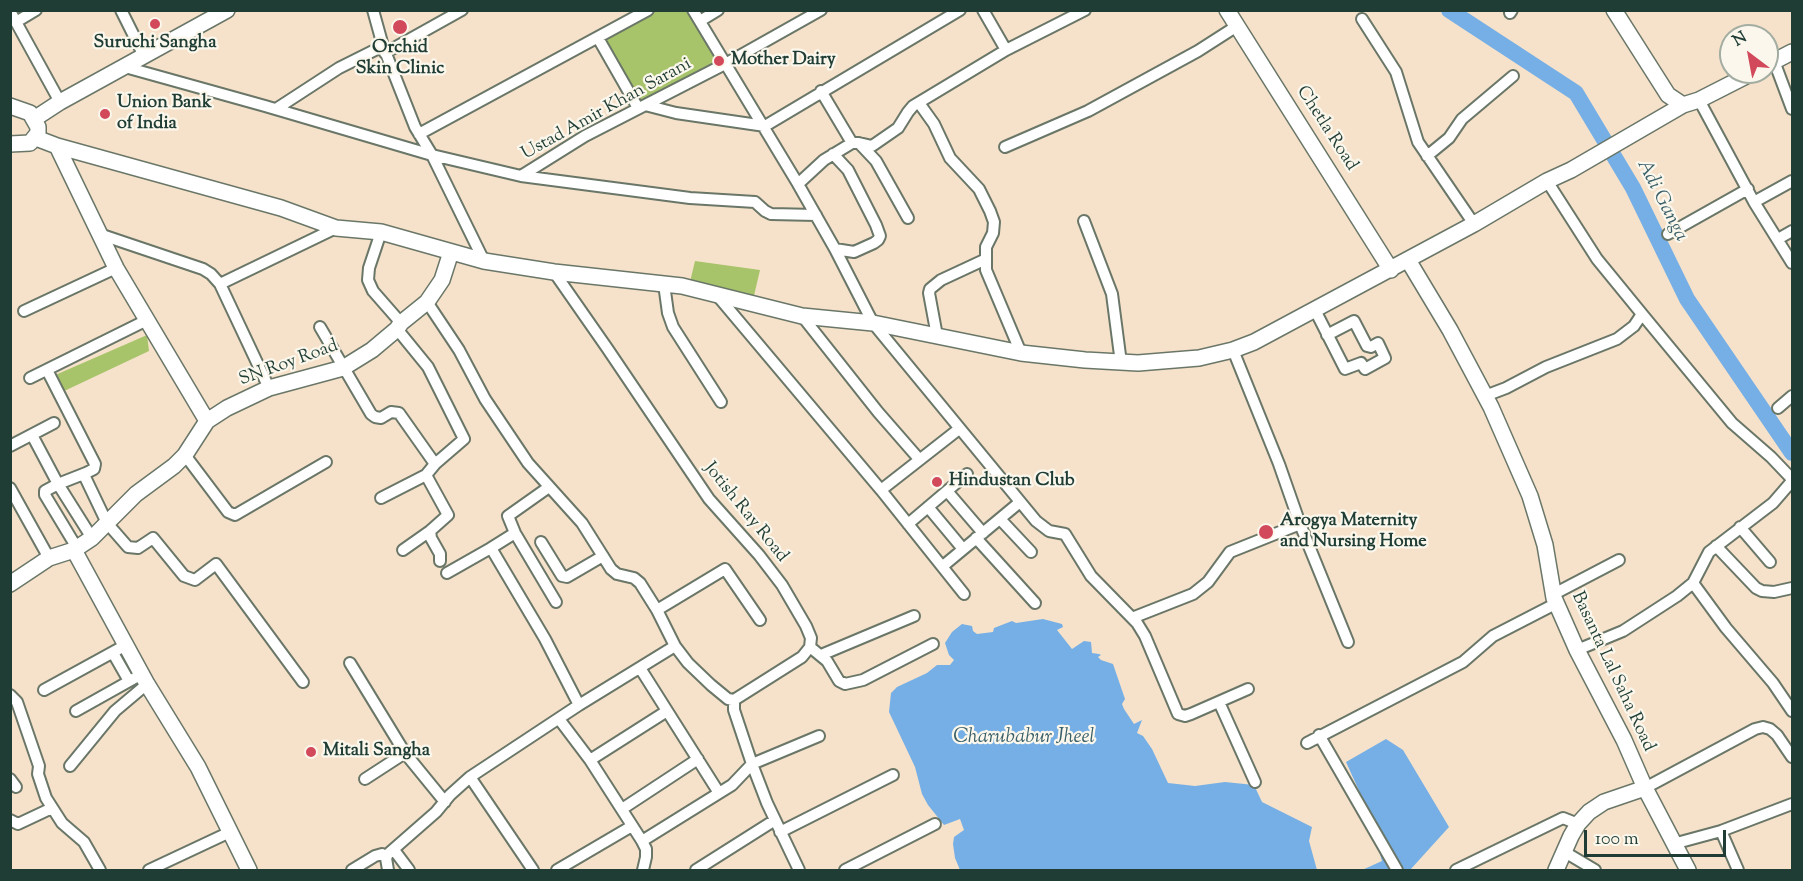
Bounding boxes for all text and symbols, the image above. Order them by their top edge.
marker: Suruchi Sangha [148,17,162,31]
marker: Orchid Skin Clinic [391,18,409,36]
north arrow [1719,24,1779,84]
text: N [1729,27,1752,53]
place label: Suruchi Sangha [94,33,216,55]
place label: Orchid Skin Clinic [356,38,444,80]
place label: Mother Dairy [731,50,836,72]
street label: Ustad Amir Khan Sarani [518,54,696,166]
marker: Mother Dairy [712,54,726,68]
street label: Chetla Road [1291,82,1361,176]
place label: Union Bank of India [117,93,212,136]
marker: Union Bank of India [98,107,112,121]
water label: Adi Ganga [1630,156,1692,246]
street label: SN Roy Road [237,336,341,392]
street label: Jotish Ray Road [698,459,792,567]
place label: Hindustan Club [949,471,1075,493]
marker: Hindustan Club [930,475,944,489]
place label: Arogya Maternity and Nursing Home [1280,511,1427,554]
marker: Arogya Maternity and Nursing Home [1257,523,1275,541]
street label: Basanta Lal Saha Road [1565,589,1659,755]
water label: Charubabur Jheel [953,727,1095,751]
place label: Mitali Sangha [323,741,430,763]
marker: Mitali Sangha [304,745,318,759]
scale bar [1587,818,1730,856]
text: 100 m [1595,827,1639,853]

